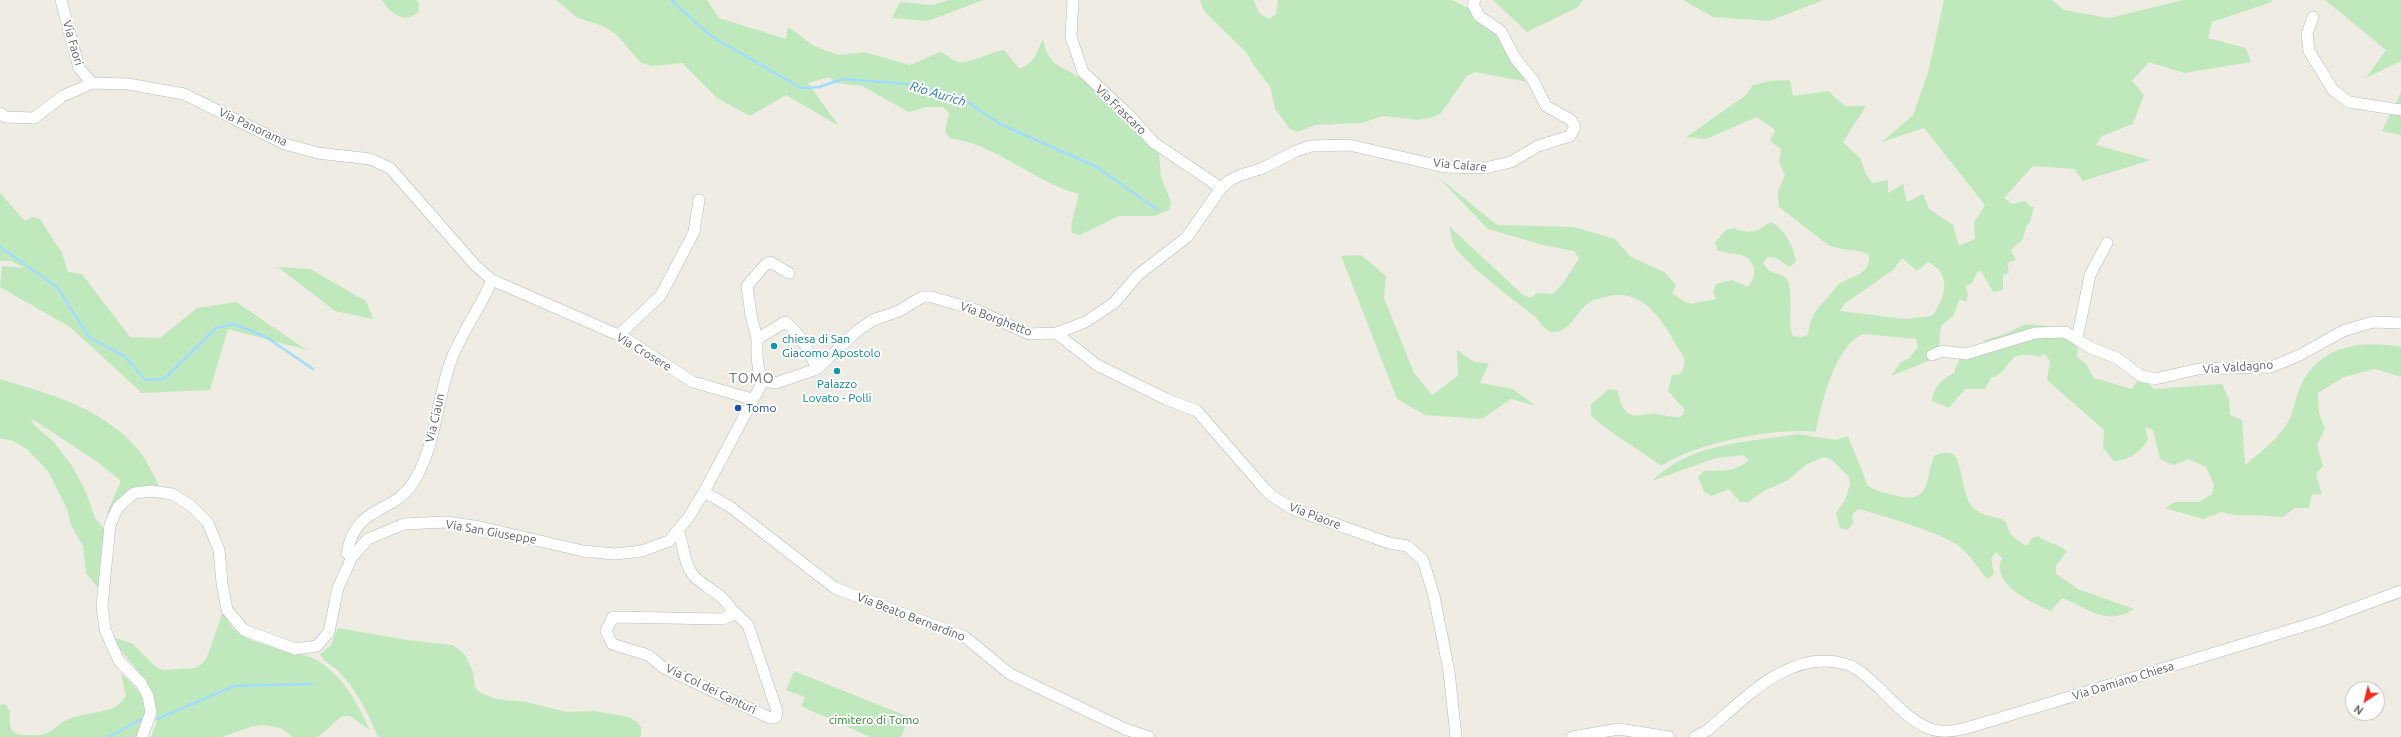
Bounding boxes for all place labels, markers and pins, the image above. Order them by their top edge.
place label: chiesa di San Giacomo Apostolo [782,332,881,360]
marker: chiesa di San Giacomo Apostolo [769,341,779,351]
marker: Palazzo Lovato - Polli [832,366,842,376]
place label: Palazzo Lovato - Polli [802,377,872,405]
place label: Tomo [746,401,776,415]
marker: Tomo [733,403,743,413]

